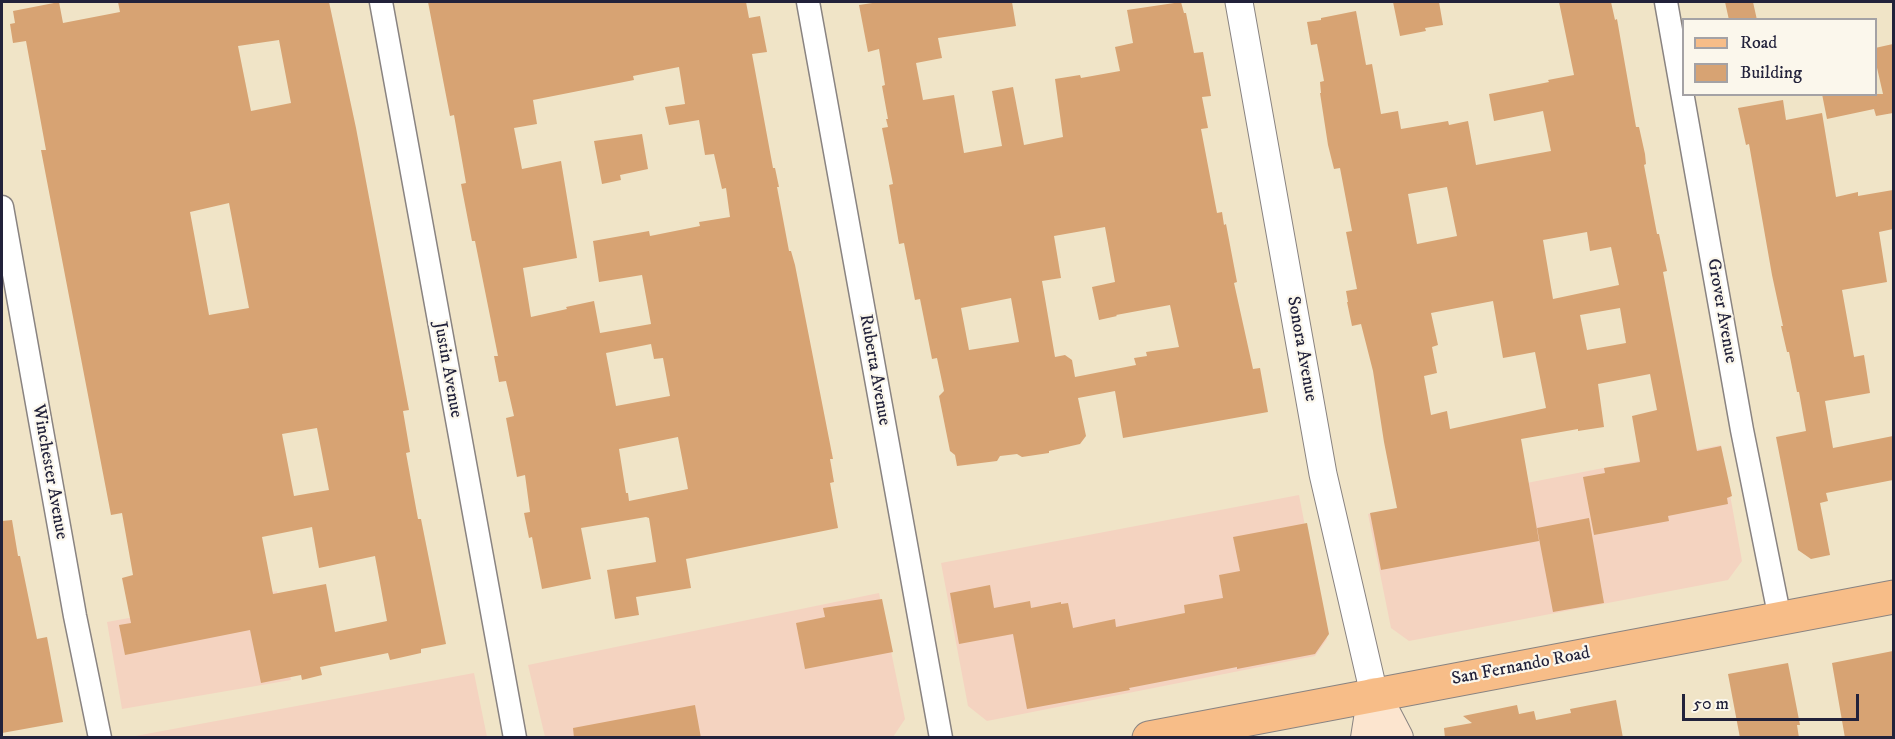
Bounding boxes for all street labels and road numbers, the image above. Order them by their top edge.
street label: Grover Avenue [1701,257,1741,365]
street label: Sonora Avenue [1281,295,1321,403]
street label: Ruberta Avenue [854,313,894,427]
street label: Justin Avenue [428,320,466,420]
street label: Winchester Avenue [26,403,72,541]
street label: San Fernando Road [1450,643,1592,691]

